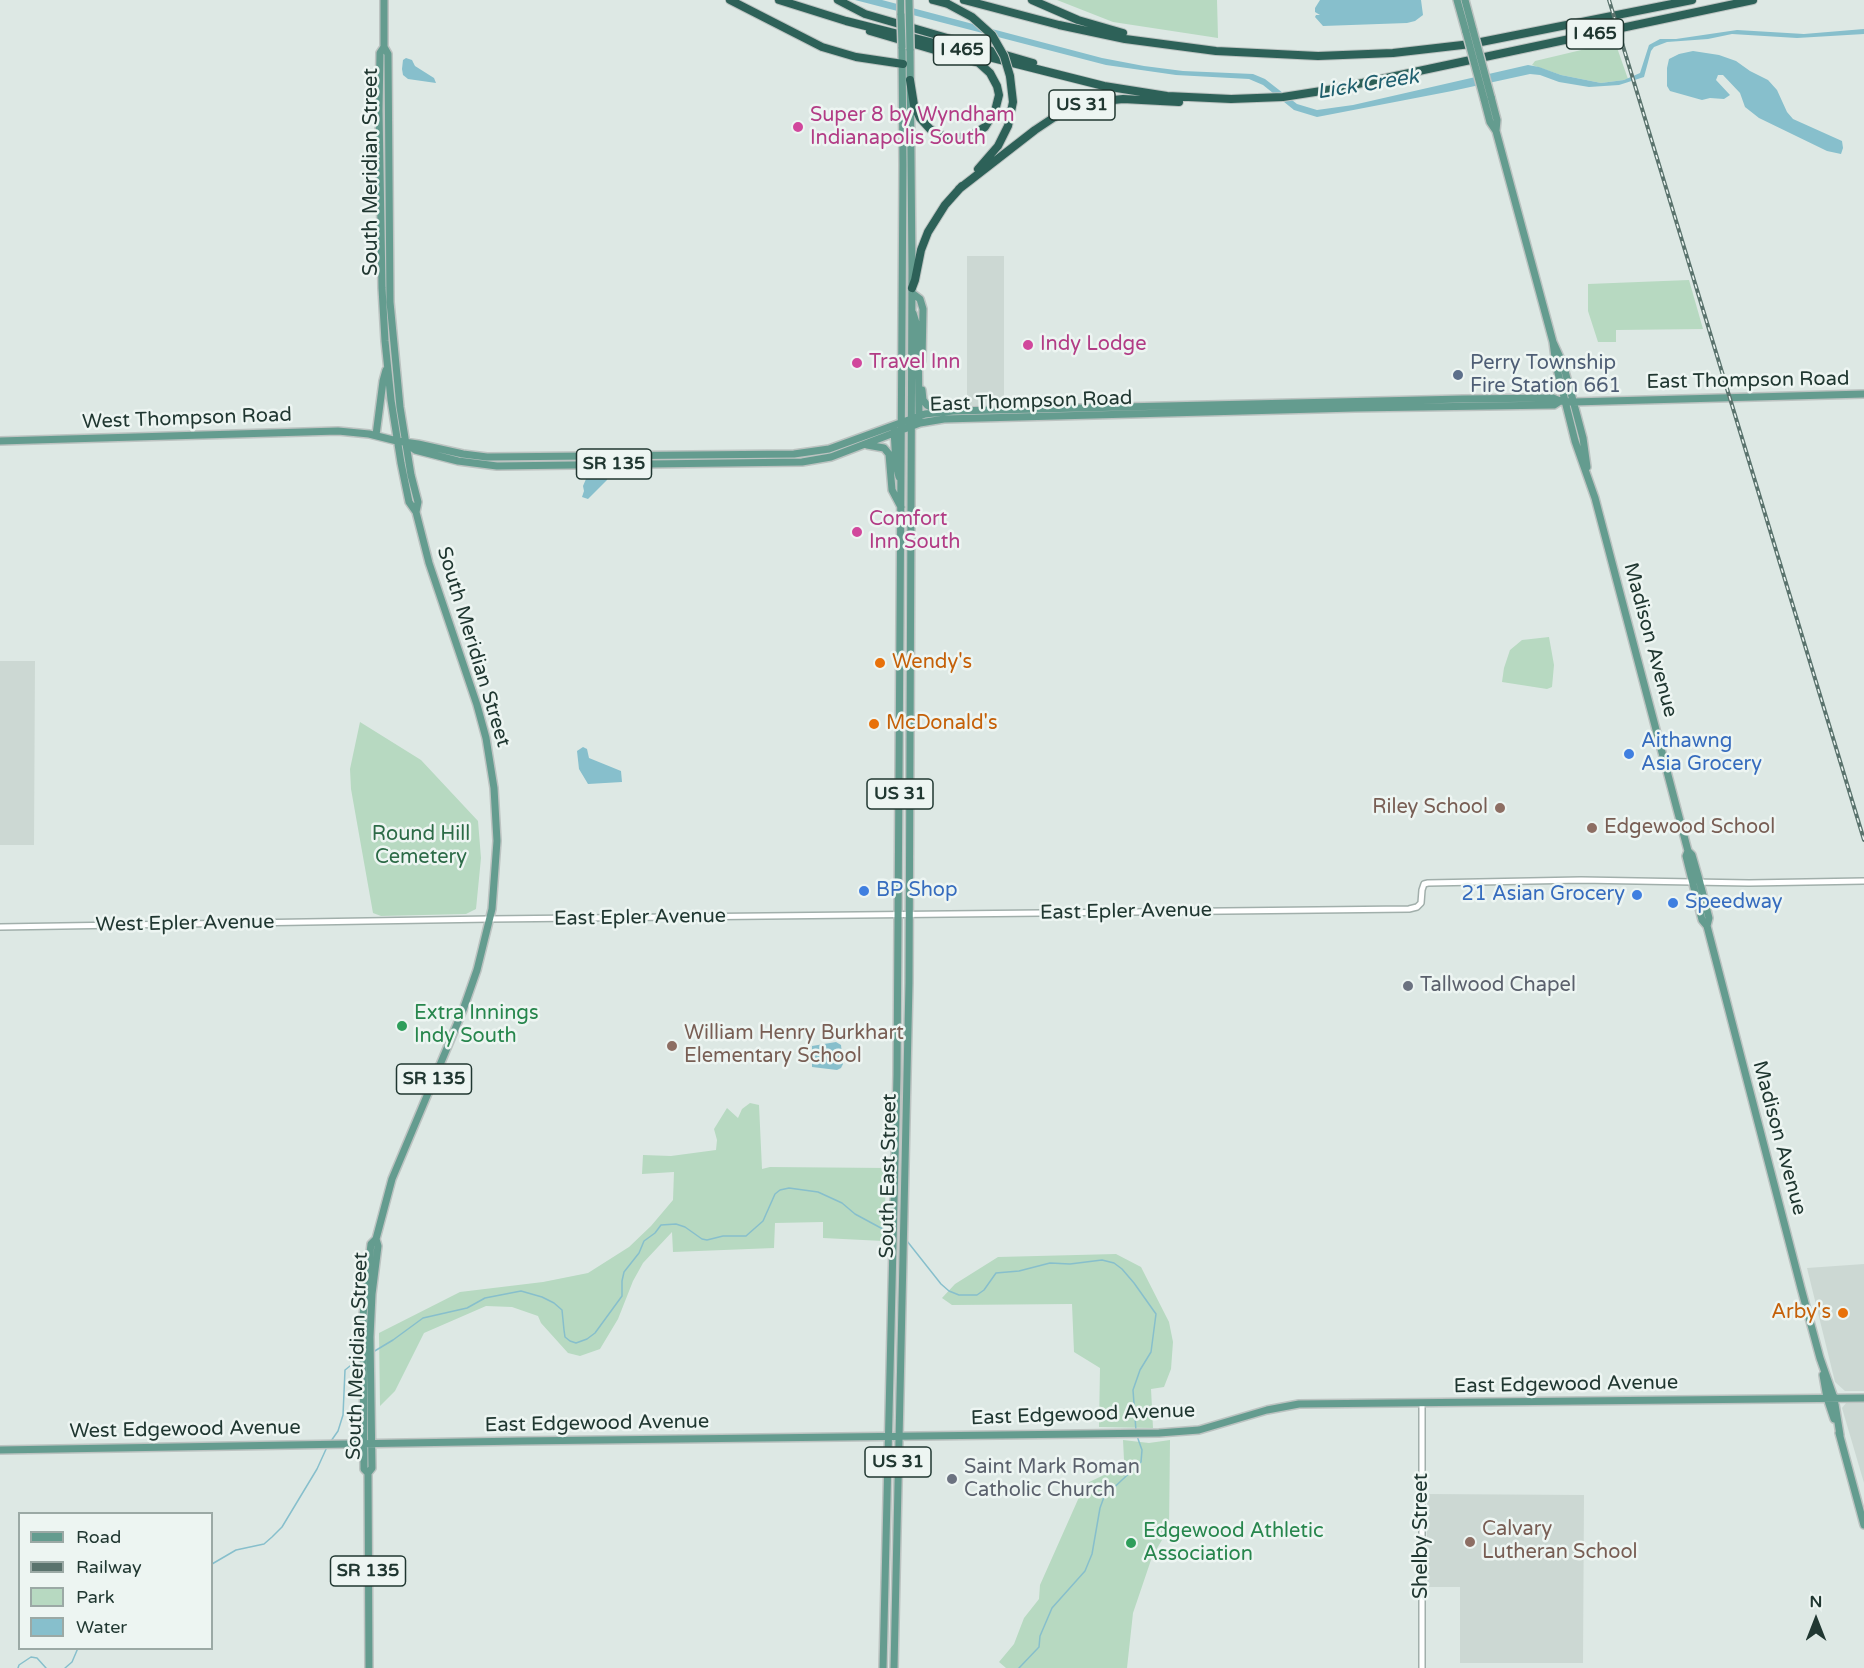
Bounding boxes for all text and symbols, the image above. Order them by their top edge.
road number: I 465 [1566,19,1624,49]
road number: I 465 [934,35,990,65]
water label: Lick Creek [1315,65,1421,105]
street label: South Meridian Street [360,68,384,276]
road number: US 31 [1049,90,1115,120]
place label: Super 8 by Wyndham Indianapolis South [810,104,1015,151]
marker: Super 8 by Wyndham Indianapolis South [791,120,805,134]
place label: Indy Lodge [1040,333,1146,357]
marker: Indy Lodge [1021,338,1035,352]
place label: Travel Inn [869,351,961,375]
place label: Perry Township Fire Station 661 [1470,352,1621,399]
marker: Travel Inn [850,356,864,370]
street label: East Thompson Road [1646,367,1850,395]
marker: Perry Township Fire Station 661 [1451,368,1465,382]
street label: East Thompson Road [929,386,1133,418]
street label: West Thompson Road [82,403,292,435]
road number: SR 135 [576,449,652,479]
place label: Comfort Inn South [869,508,961,555]
marker: Comfort Inn South [850,525,864,539]
street label: South Meridian Street [431,544,515,750]
street label: Madison Avenue [1618,560,1682,720]
place label: Wendy's [892,651,972,675]
marker: Wendy's [873,656,887,670]
place label: McDonald's [886,712,998,736]
marker: McDonald's [867,717,881,731]
place label: Aithawng Asia Grocery [1641,730,1762,777]
marker: Aithawng Asia Grocery [1622,747,1636,761]
road number: US 31 [867,779,933,809]
place label: Riley School [1372,796,1488,820]
marker: Riley School [1493,801,1507,815]
place label: Edgewood School [1604,816,1775,840]
marker: Edgewood School [1585,821,1599,835]
park label: Round Hill Cemetery [372,823,470,870]
place label: BP Shop [876,879,958,903]
place label: 21 Asian Grocery [1462,883,1625,907]
marker: BP Shop [857,884,871,898]
marker: 21 Asian Grocery [1630,888,1644,902]
place label: Speedway [1685,891,1783,915]
marker: Speedway [1666,896,1680,910]
street label: East Epler Avenue [1040,898,1212,926]
street label: East Epler Avenue [554,904,726,932]
street label: West Epler Avenue [95,910,275,938]
place label: Tallwood Chapel [1420,974,1576,998]
marker: Tallwood Chapel [1401,979,1415,993]
place label: Extra Innings Indy South [414,1002,539,1049]
marker: Extra Innings Indy South [395,1019,409,1033]
place label: William Henry Burkhart Elementary School [684,1022,904,1069]
marker: William Henry Burkhart Elementary School [665,1039,679,1053]
street label: Madison Avenue [1747,1058,1811,1218]
road number: SR 135 [396,1064,472,1094]
street label: South East Street [876,1093,902,1259]
street label: South Meridian Street [342,1252,374,1460]
place label: Arby's [1771,1301,1831,1325]
marker: Arby's [1836,1306,1850,1320]
street label: East Edgewood Avenue [1454,1371,1678,1399]
street label: East Edgewood Avenue [970,1399,1196,1431]
street label: East Edgewood Avenue [485,1410,709,1438]
street label: West Edgewood Avenue [69,1416,301,1444]
road number: US 31 [865,1447,931,1477]
place label: Saint Mark Roman Catholic Church [964,1456,1140,1503]
marker: Saint Mark Roman Catholic Church [945,1472,959,1486]
street label: Shelby Street [1410,1473,1434,1599]
legend [18,1512,213,1650]
place label: Calvary Lutheran School [1482,1518,1638,1565]
place label: Edgewood Athletic Association [1143,1520,1324,1567]
text: Road [76,1526,121,1548]
marker: Calvary Lutheran School [1463,1535,1477,1549]
marker: Edgewood Athletic Association [1124,1536,1138,1550]
text: Railway [76,1556,142,1578]
road number: SR 135 [330,1556,406,1586]
text: Park [76,1586,114,1608]
north arrow [1786,1590,1846,1650]
text: N [1810,1592,1822,1612]
text: Water [76,1616,127,1638]

